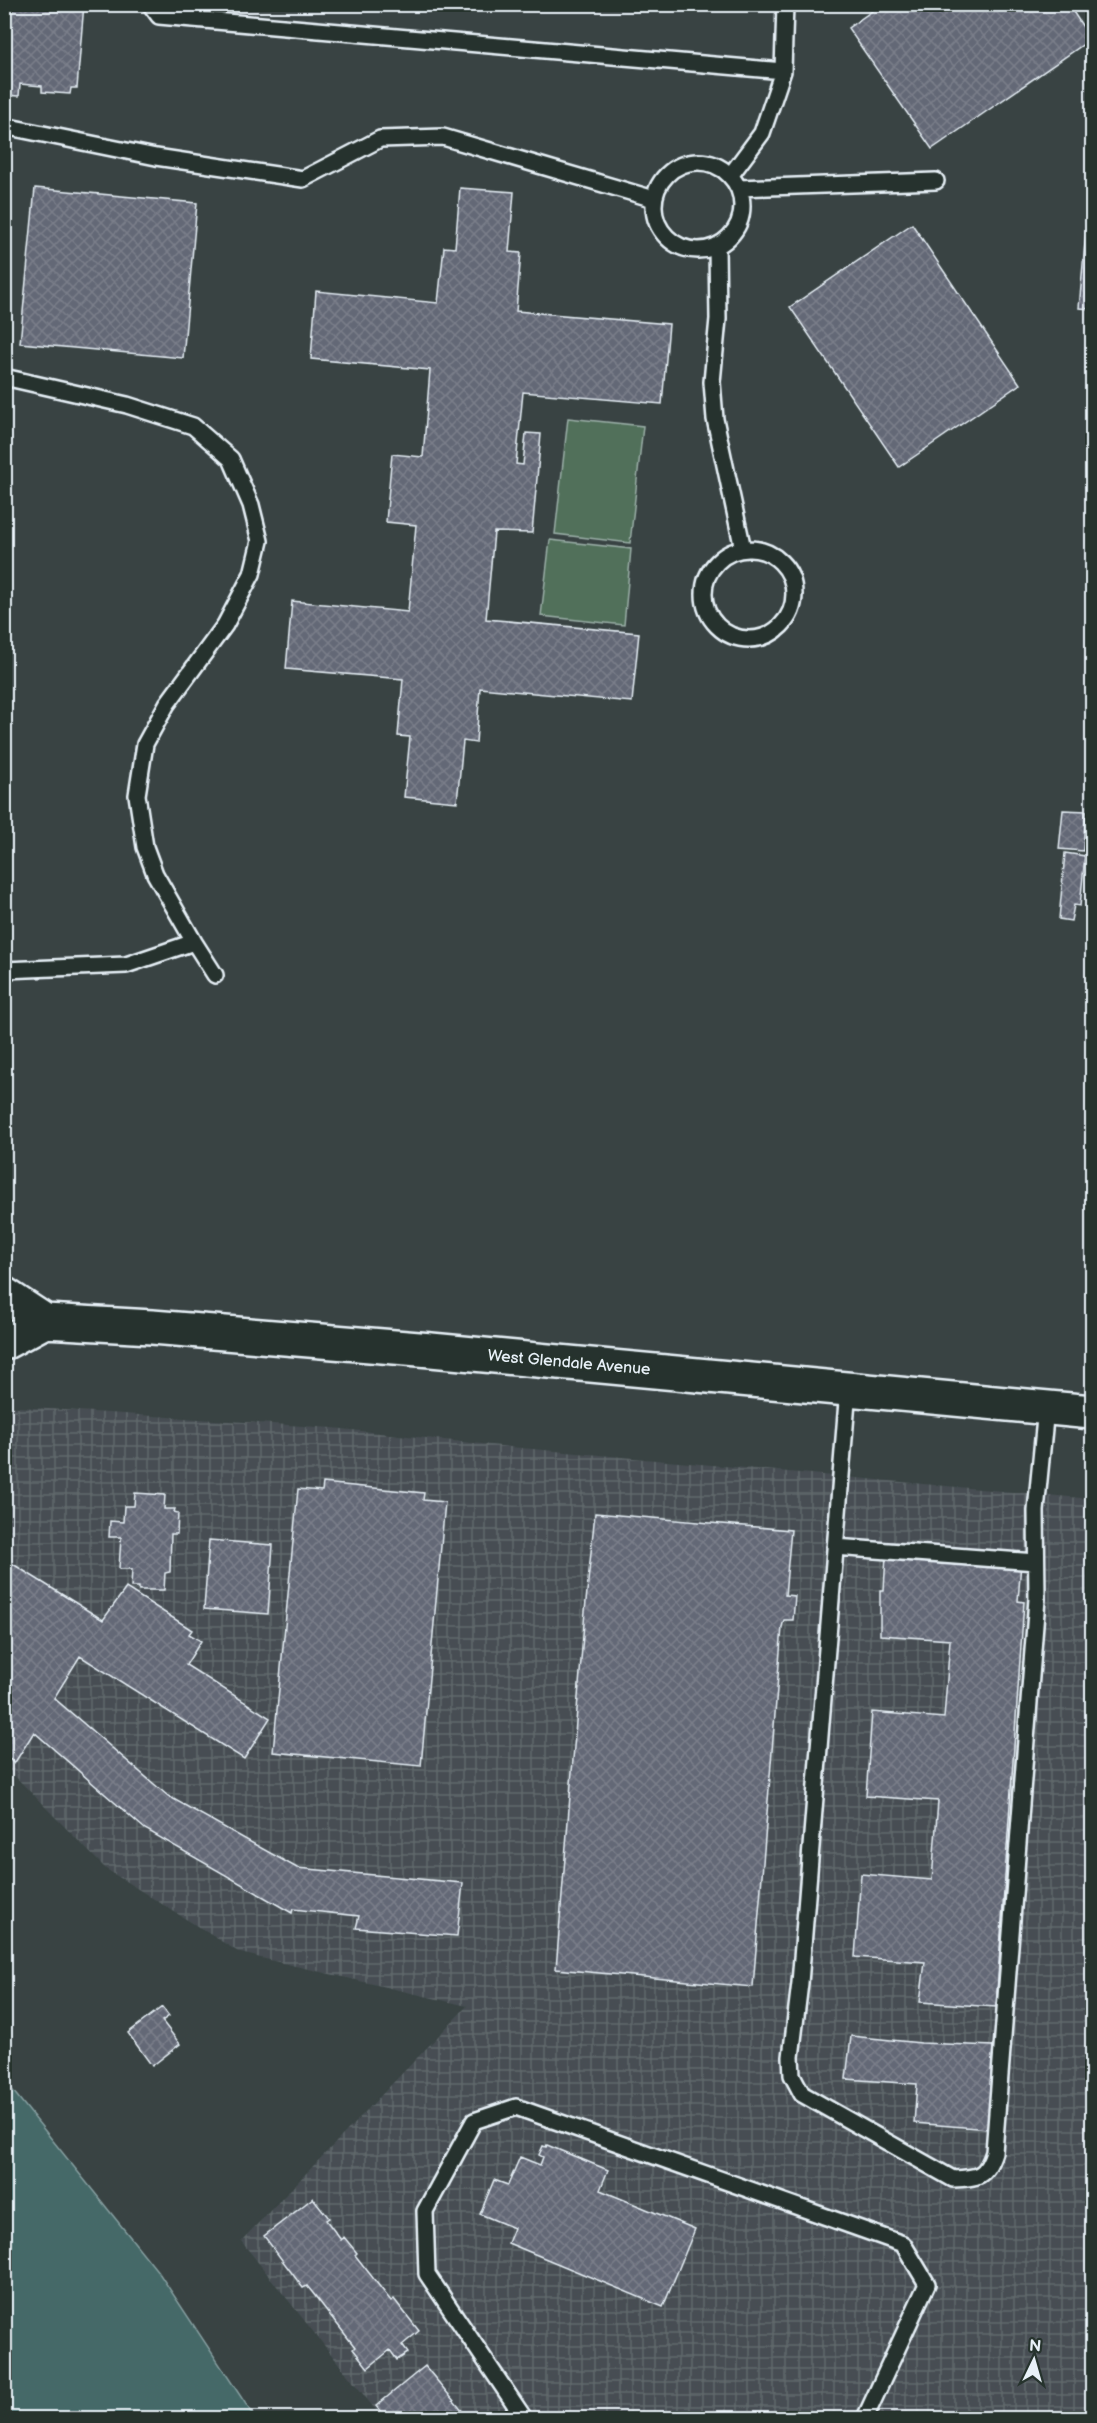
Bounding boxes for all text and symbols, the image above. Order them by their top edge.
street label: West Glendale Avenue [487,1346,652,1380]
north arrow [1004,2330,1064,2390]
text: N [1028,2337,1042,2357]

